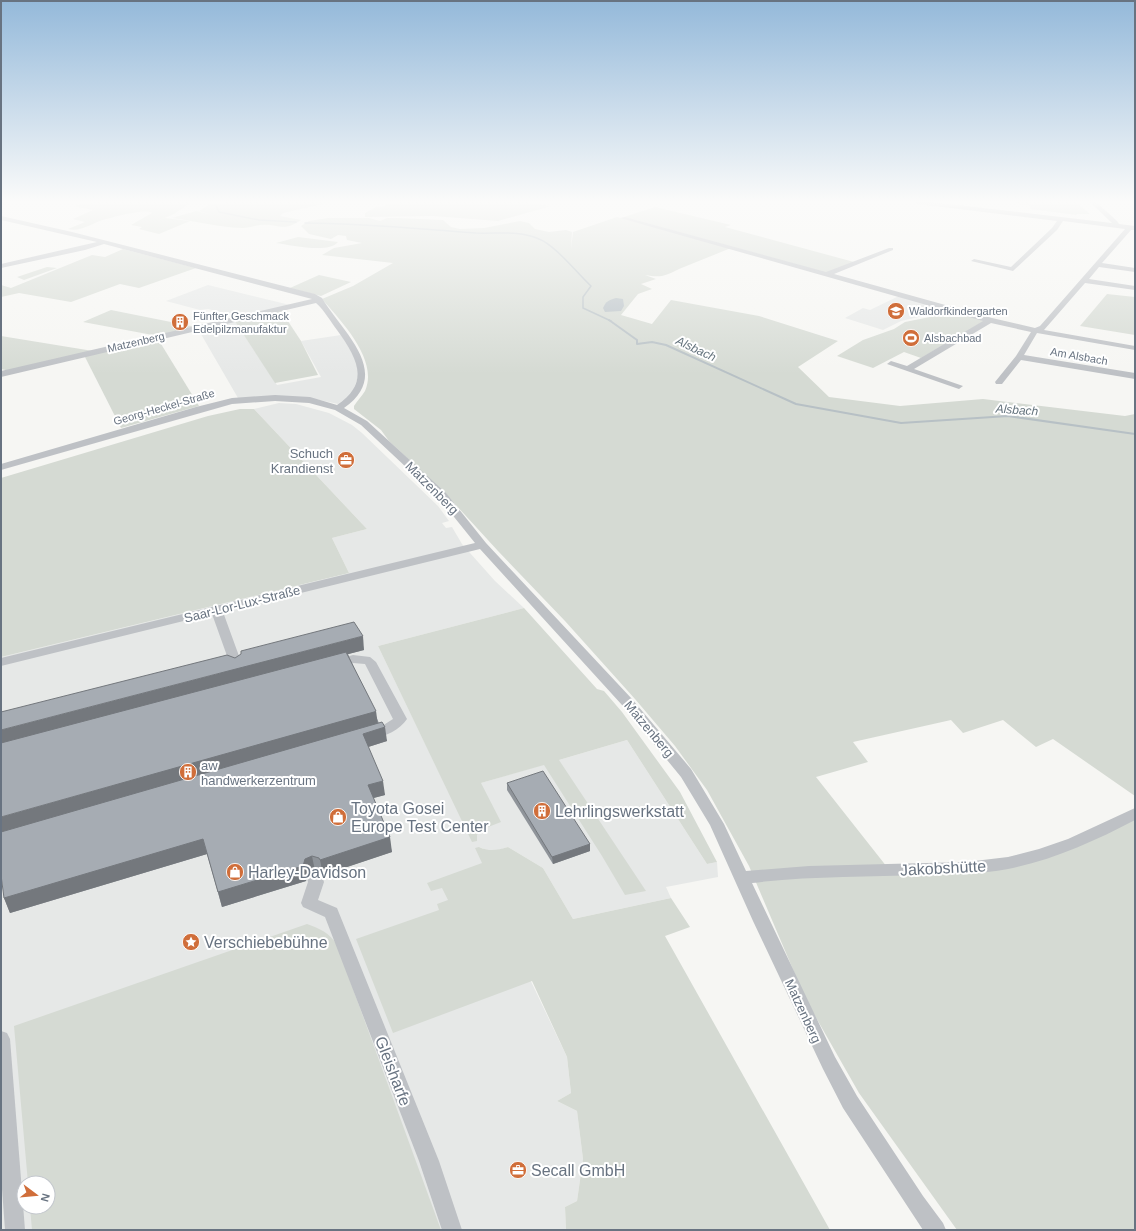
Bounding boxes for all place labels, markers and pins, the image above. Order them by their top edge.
school or university icon: Waldorfkindergarten [886,301,906,321]
place label: Waldorfkindergarten [909,305,1008,317]
place label: Fünfter Geschmack Edelpilzmanufaktur [193,310,289,335]
building icon: Fünfter Geschmack Edelpilzmanufaktur [170,312,190,332]
sports icon: Alsbachbad [901,328,921,348]
place label: Alsbachbad [924,332,982,344]
place label: Schuch Krandienst [271,446,333,476]
office icon: Schuch Krandienst [336,450,356,470]
place label: aw handwerkerzentrum [201,758,316,788]
building icon: aw handwerkerzentrum [178,762,198,782]
place label: Toyota Gosei Europe Test Center [351,800,489,835]
building icon: Lehrlingswerkstatt [532,801,552,821]
place label: Lehrlingswerkstatt [555,803,685,820]
shop icon: Toyota Gosei Europe Test Center [328,807,348,827]
shop icon: Harley-Davidson [225,862,245,882]
place label: Harley-Davidson [248,864,366,881]
place icon: Verschiebebühne [181,932,201,952]
place label: Verschiebebühne [204,934,328,951]
office icon: Secall GmbH [508,1160,528,1180]
place label: Secall GmbH [531,1162,625,1179]

